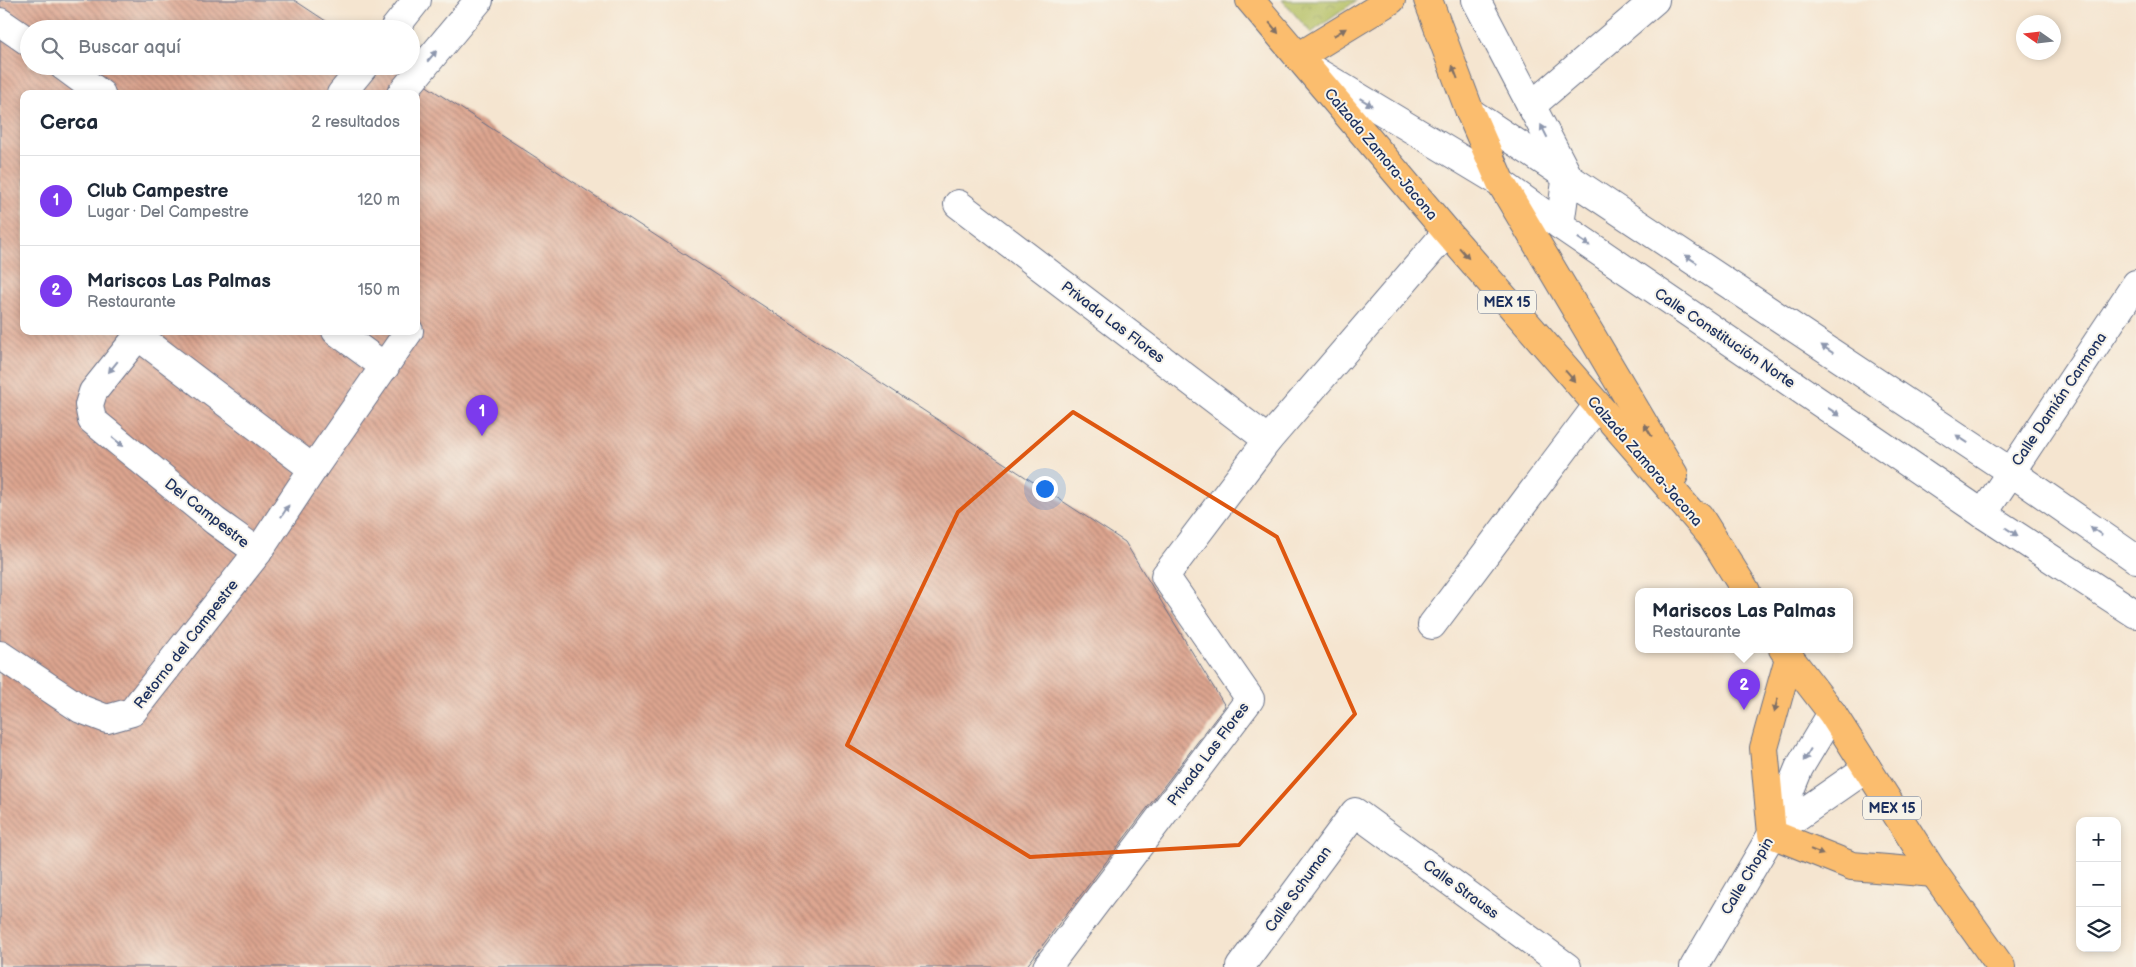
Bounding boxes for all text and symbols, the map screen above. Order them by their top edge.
north arrow [2016,15,2061,60]
search box [20,20,420,75]
one-way arrow [1268,22,1280,34]
one-way arrow [1333,27,1346,36]
icon: search [38,34,66,62]
text: Buscar aquí [78,36,181,59]
one-way arrow [427,50,438,63]
one-way arrow [1451,64,1459,79]
street label: Calzada Zamora-Jacona [1320,85,1441,224]
one-way arrow [1359,97,1372,106]
text: Cerca [40,110,98,135]
text: 2 resultados [311,113,400,132]
one-way arrow [1540,124,1548,138]
text: Club Campestre [87,180,228,203]
text: 1 [53,191,59,210]
text: 120 m [357,191,400,210]
text: Lugar · Del Campestre [87,203,249,222]
one-way arrow [1577,237,1591,247]
one-way arrow [1458,246,1470,258]
one-way arrow [1684,255,1698,264]
text: Mariscos Las Palmas [87,270,271,293]
street label: Privada Las Flores [1057,277,1169,368]
text: 2 [51,281,61,300]
text: 150 m [358,281,400,300]
street label: Calle Constitución Norte [1651,284,1799,393]
road number: MEX 15 [1478,290,1536,314]
text: Restaurante [87,293,176,312]
street label: Calle Damián Carmona [2008,329,2111,470]
one-way arrow [1820,344,1833,354]
one-way arrow [107,360,118,373]
one-way arrow [1565,369,1576,382]
street label: Calzada Zamora-Jacona [1583,392,1706,530]
pin: 1 [466,395,498,436]
one-way arrow [1827,407,1841,417]
one-way arrow [1643,424,1652,437]
one-way arrow [1955,434,1969,444]
one-way arrow [111,436,124,447]
street label: Del Campestre [161,474,253,552]
your location [1032,476,1058,502]
one-way arrow [280,504,290,518]
one-way arrow [2089,526,2103,536]
one-way arrow [2005,528,2019,537]
street label: Retorno del Campestre [130,576,243,713]
popup [1635,588,1853,653]
text: Mariscos Las Palmas [1652,600,1836,623]
text: Restaurante [1652,623,1741,642]
pin: 2 [1728,669,1760,710]
one-way arrow [1772,697,1780,712]
street label: Privada Las Flores [1163,698,1254,810]
one-way arrow [1802,748,1811,762]
road number: MEX 15 [1863,796,1921,820]
map controls [2076,817,2121,952]
button: + [2076,817,2121,862]
street label: Calle Chopin [1717,834,1778,918]
street label: Calle Schuman [1261,843,1336,936]
one-way arrow [1810,848,1825,856]
street label: Calle Strauss [1419,856,1503,924]
button: − [2076,862,2121,907]
button: layers [2076,907,2121,952]

